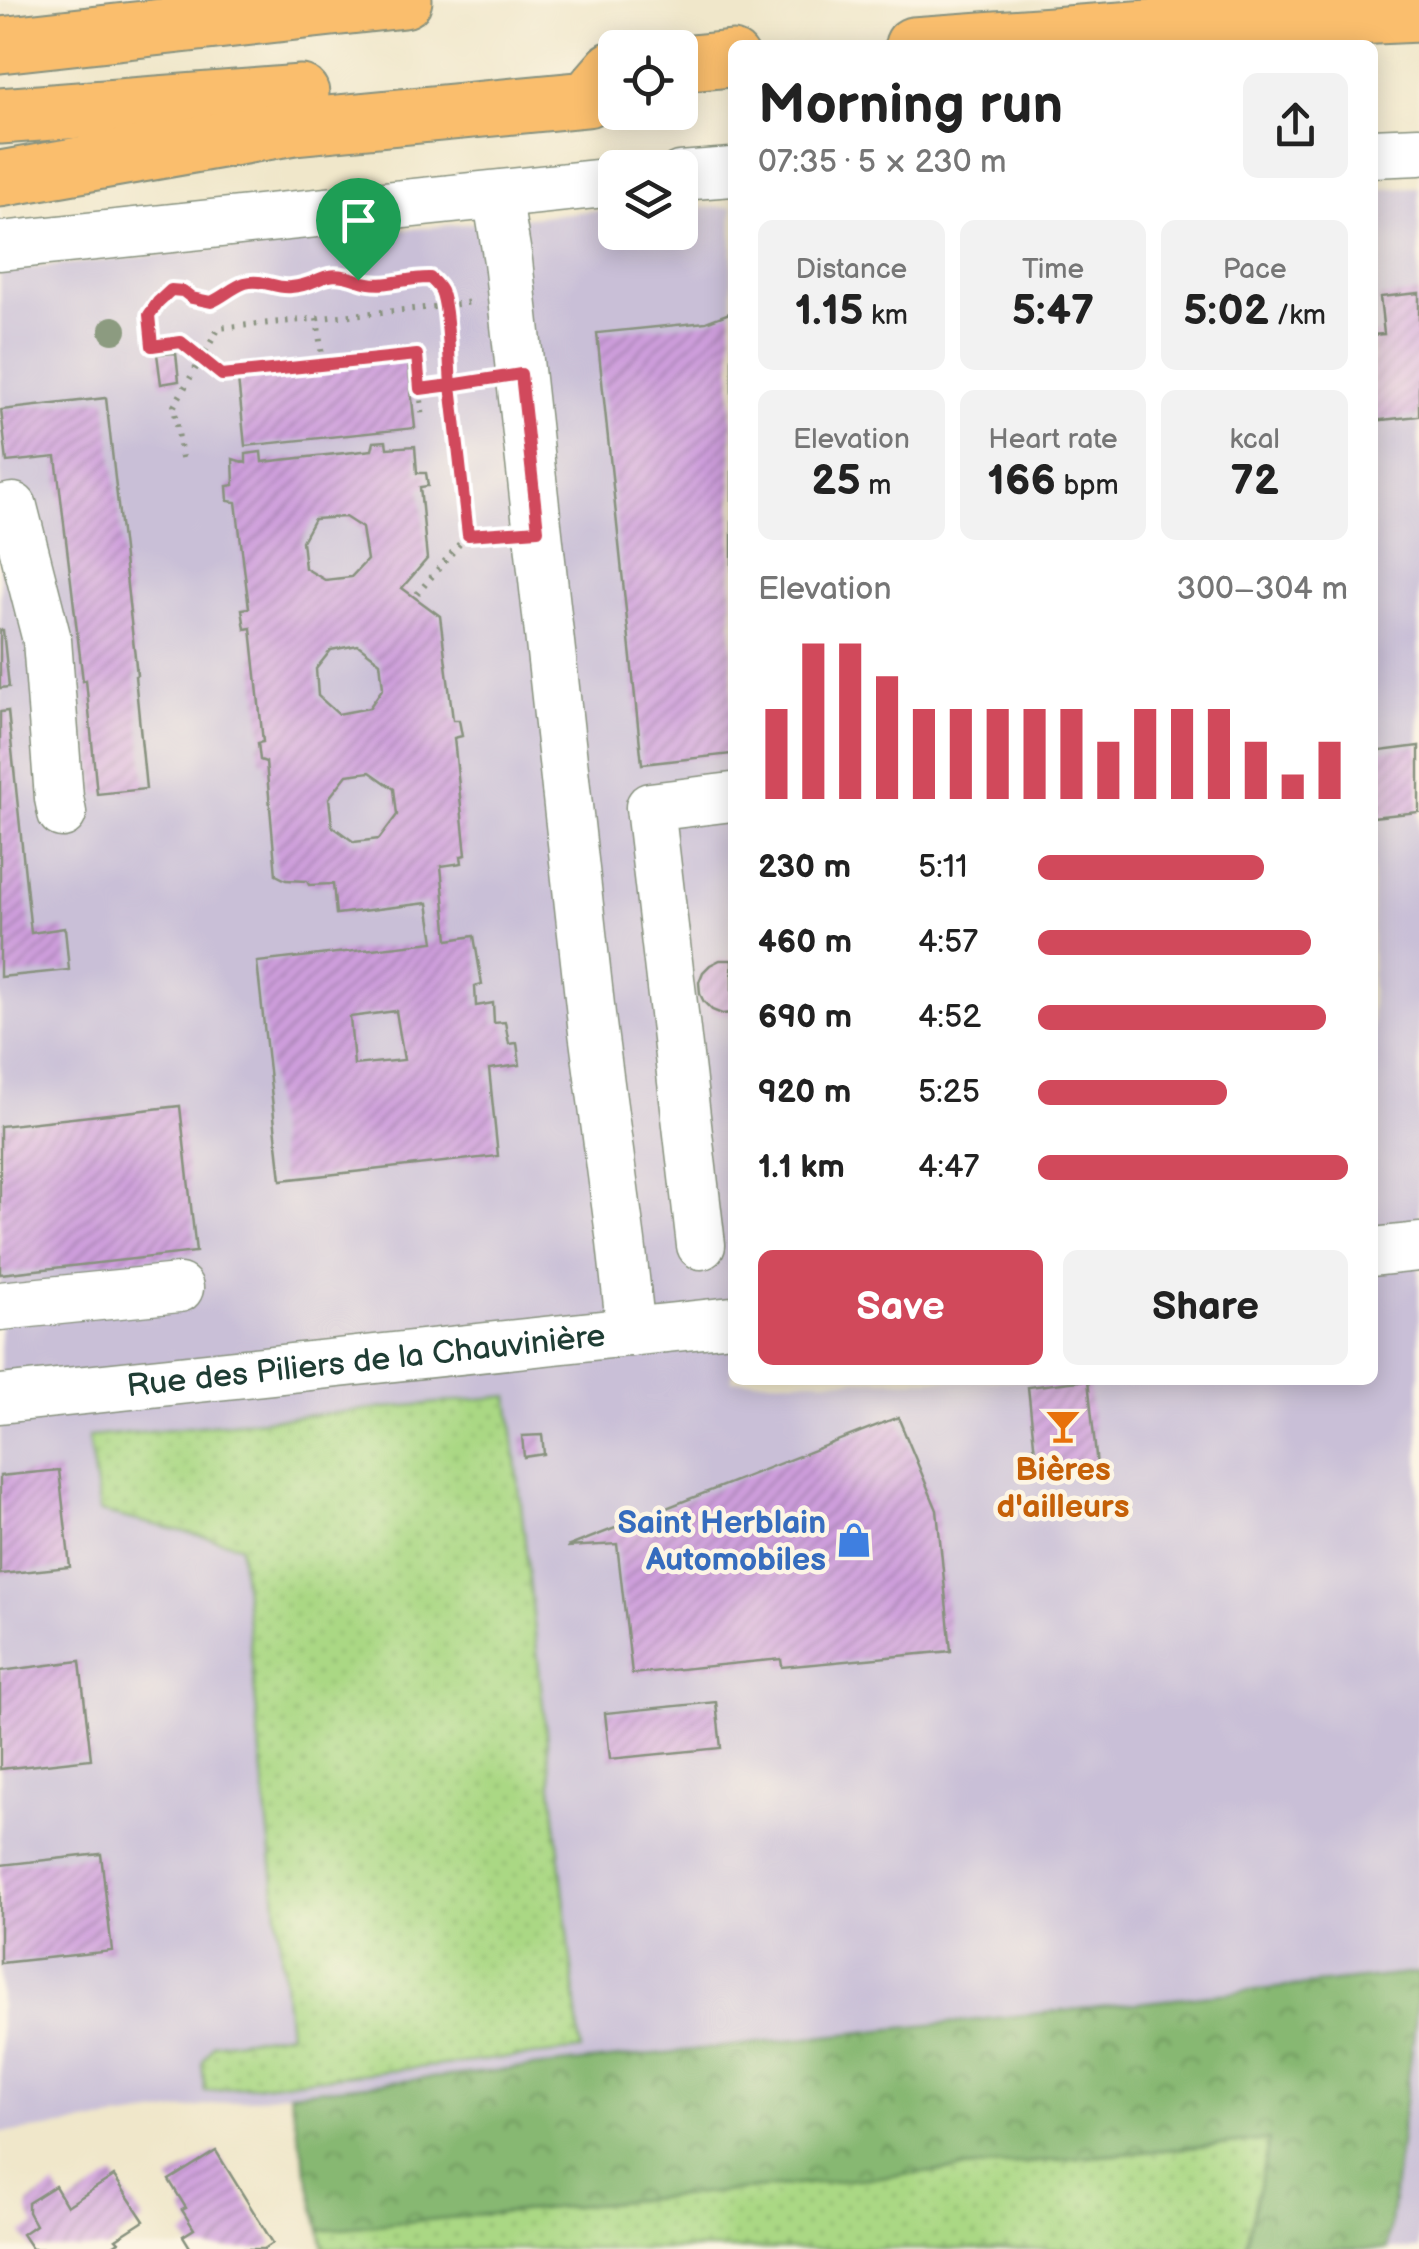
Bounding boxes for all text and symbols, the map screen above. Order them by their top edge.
map controls [598,30,698,250]
button: locate [598,30,698,130]
text: Morning run [758,72,1063,139]
button: share [1243,73,1348,178]
text: 07:35 · 5 × 230 m [758,143,1007,182]
button: layers [598,150,698,250]
pin [316,178,401,281]
icon: arrive [331,193,386,248]
text: Distance [795,253,907,286]
text: Time [1022,253,1084,286]
text: Pace [1223,253,1287,286]
text: 1.15 [795,286,864,337]
text: 5:47 [1012,286,1094,337]
text: 5:02 [1183,286,1269,337]
text: km [864,299,908,332]
text: /km [1269,299,1326,332]
text: Elevation [793,423,910,456]
text: Heart rate [988,423,1118,456]
text: kcal [1230,423,1280,456]
text: 25 [811,456,861,507]
text: 166 [987,456,1056,507]
text: 72 [1230,456,1279,507]
text: m [861,469,891,502]
text: bpm [1056,469,1119,502]
text: Elevation [758,570,891,609]
text: 300–304 m [1176,570,1348,609]
text: 230 m [758,848,851,887]
text: 5:11 [918,848,968,887]
text: 460 m [758,923,852,962]
text: 4:57 [918,923,978,962]
text: 690 m [758,998,852,1037]
text: 4:52 [918,998,981,1037]
text: 920 m [758,1073,851,1112]
text: 5:25 [918,1073,980,1112]
text: 1.1 km [758,1148,845,1187]
text: 4:47 [918,1148,979,1187]
button: Save [758,1250,1043,1365]
button: Share [1063,1250,1348,1365]
street label: Rue des Piliers de la Chauvinière [125,1317,607,1406]
bar icon: Bières d'ailleurs [1044,1407,1082,1445]
place label: Bières d'ailleurs [997,1451,1130,1527]
place label: Saint Herblain Automobiles [617,1504,826,1580]
shop icon: Saint Herblain Automobiles [835,1521,873,1559]

